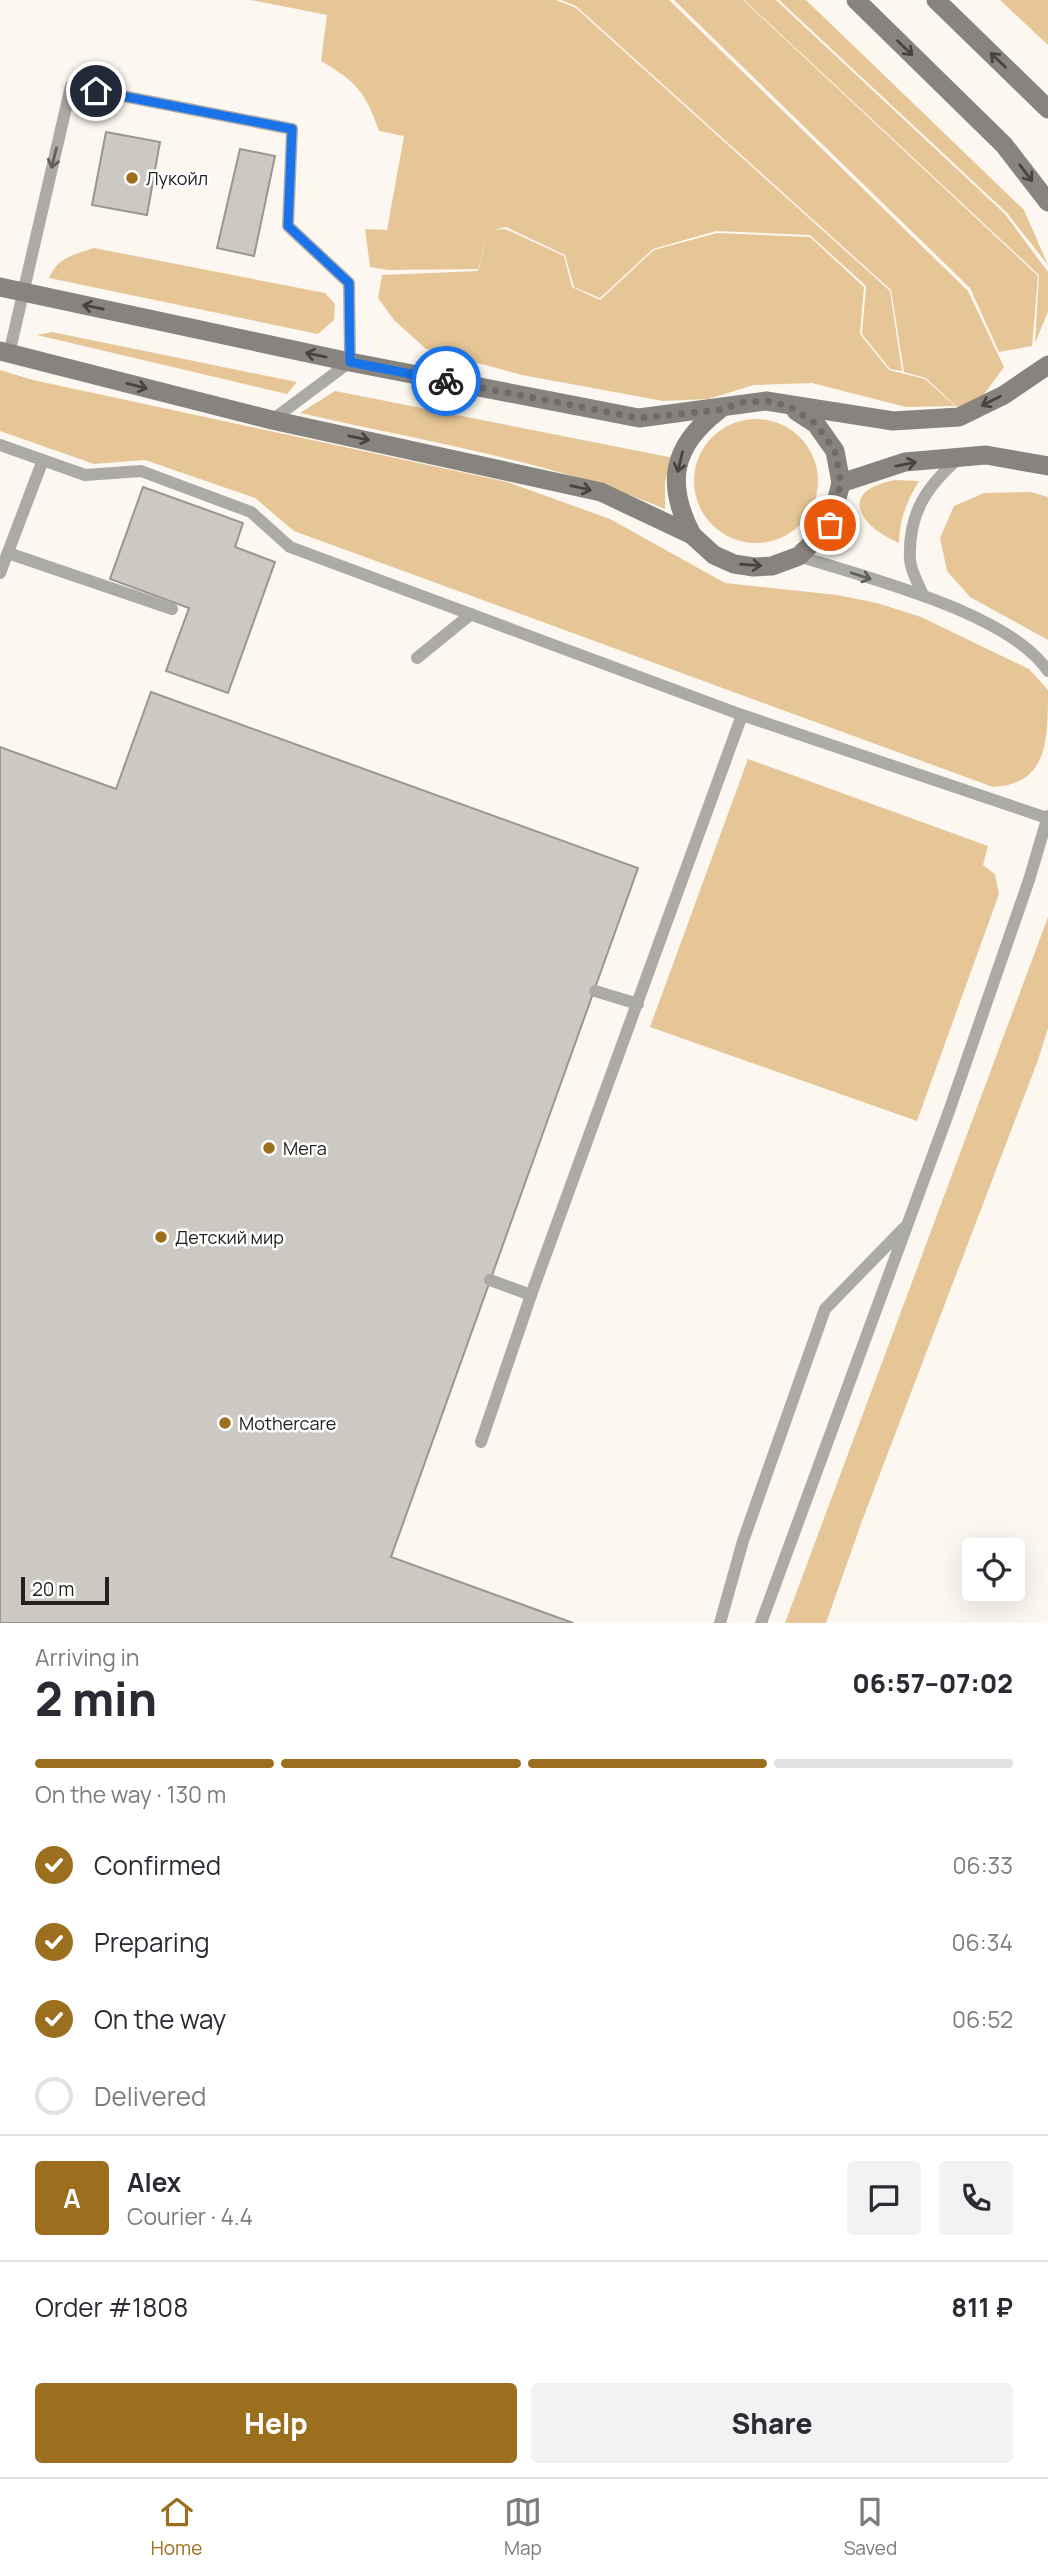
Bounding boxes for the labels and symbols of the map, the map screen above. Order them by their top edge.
one-way arrow [896,39,913,56]
one-way arrow [990,52,1007,69]
pin [66,61,126,121]
one-way arrow [47,146,60,168]
one-way arrow [1019,164,1034,182]
place label: Лукойл [146,166,208,190]
marker: Лукойл [124,170,140,186]
one-way arrow [82,300,105,314]
courier [411,346,481,416]
one-way arrow [305,347,328,361]
one-way arrow [125,380,148,393]
one-way arrow [981,395,1002,409]
one-way arrow [347,432,370,446]
one-way arrow [673,450,686,472]
one-way arrow [894,456,917,470]
one-way arrow [569,481,592,495]
pin [800,495,860,555]
one-way arrow [739,559,762,572]
one-way arrow [850,570,872,583]
place label: Мега [283,1136,327,1160]
marker: Мега [261,1140,277,1156]
place label: Детский мир [175,1225,284,1249]
marker: Детский мир [153,1229,169,1245]
place label: Mothercare [239,1411,336,1435]
marker: Mothercare [217,1415,233,1431]
scale bar [21,1574,108,1606]

